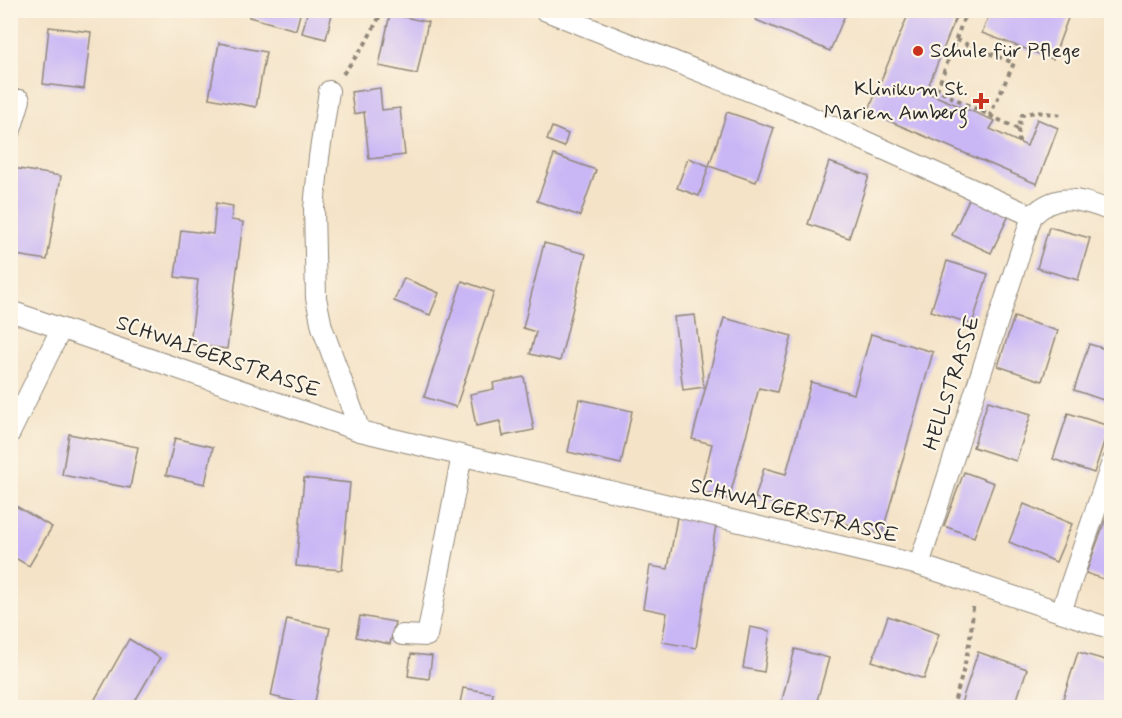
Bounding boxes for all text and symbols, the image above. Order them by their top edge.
place label: Schule für Pflege [930,37,1081,65]
marker: Schule für Pflege [911,44,925,58]
place label: Klinikum St. Marien Amberg [824,75,968,129]
marker: Klinikum St. Marien Amberg [972,92,990,110]
street label: SCHWAIGERSTRASSE [112,309,324,405]
street label: HELLSTRASSE [917,312,987,454]
street label: SCHWAIGERSTRASSE [687,472,901,550]

